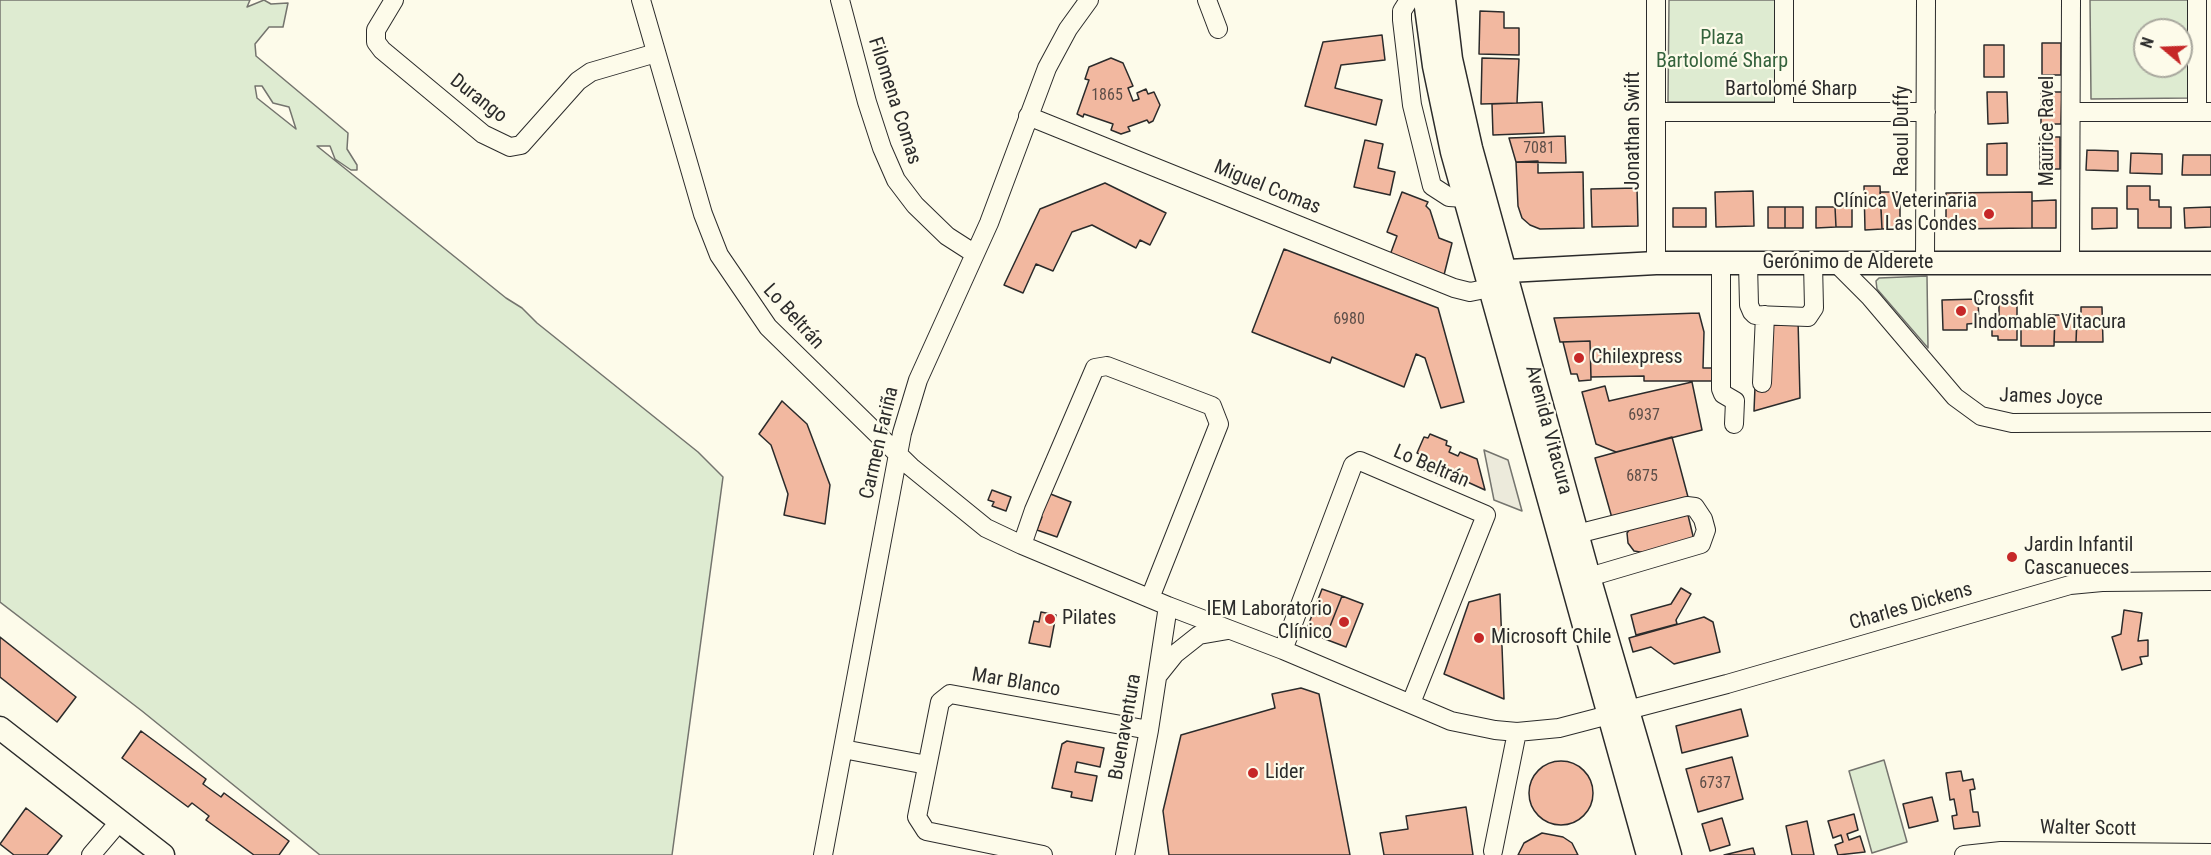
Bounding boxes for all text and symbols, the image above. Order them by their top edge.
north arrow [2133,18,2193,78]
park label: Plaza Bartolomé Sharp [1656,27,1788,74]
street label: Filomena Comas [862,34,926,168]
text: N [2137,35,2158,50]
street label: Durango [445,69,511,129]
street label: Jonathan Swift [1622,72,1646,190]
street label: Maurice Ravel [2036,76,2060,186]
street label: Bartolomé Sharp [1725,78,1857,102]
street label: Raoul Duffy [1891,85,1915,177]
house number: 1865 [1091,86,1123,106]
house number: 7081 [1523,139,1555,159]
street label: Miguel Comas [1210,156,1324,220]
place label: Clínica Veterinaria Las Condes [1833,190,1977,237]
marker: Clínica Veterinaria Las Condes [1982,207,1996,221]
street label: Gerónimo de Alderete [1763,251,1933,275]
street label: Lo Beltrán [757,279,829,355]
place label: Crossfit Indomable Vitacura [1973,288,2126,335]
marker: Crossfit Indomable Vitacura [1954,304,1968,318]
house number: 6980 [1333,310,1365,330]
place label: Chilexpress [1591,346,1683,370]
marker: Chilexpress [1572,351,1586,365]
street label: Avenida Vitacura [1519,363,1577,497]
street label: Carmen Fariña [855,384,905,502]
street label: James Joyce [1999,384,2103,412]
house number: 6937 [1628,406,1660,426]
street label: Lo Beltrán [1390,440,1472,494]
house number: 6875 [1626,467,1658,487]
place label: Jardin Infantil Cascanueces [2024,534,2133,581]
marker: Jardin Infantil Cascanueces [2005,550,2019,564]
street label: Charles Dickens [1847,578,1975,636]
place label: IEM Laboratorio Clínico [1207,598,1332,645]
place label: Pilates [1062,607,1116,631]
marker: Pilates [1043,612,1057,626]
marker: IEM Laboratorio Clínico [1337,615,1351,629]
place label: Microsoft Chile [1491,626,1611,650]
marker: Microsoft Chile [1472,631,1486,645]
street label: Mar Blanco [970,663,1062,703]
street label: Buenaventura [1105,672,1147,782]
place label: Lider [1265,761,1304,785]
marker: Lider [1246,766,1260,780]
house number: 6737 [1699,774,1731,794]
street label: Walter Scott [2040,816,2136,842]

